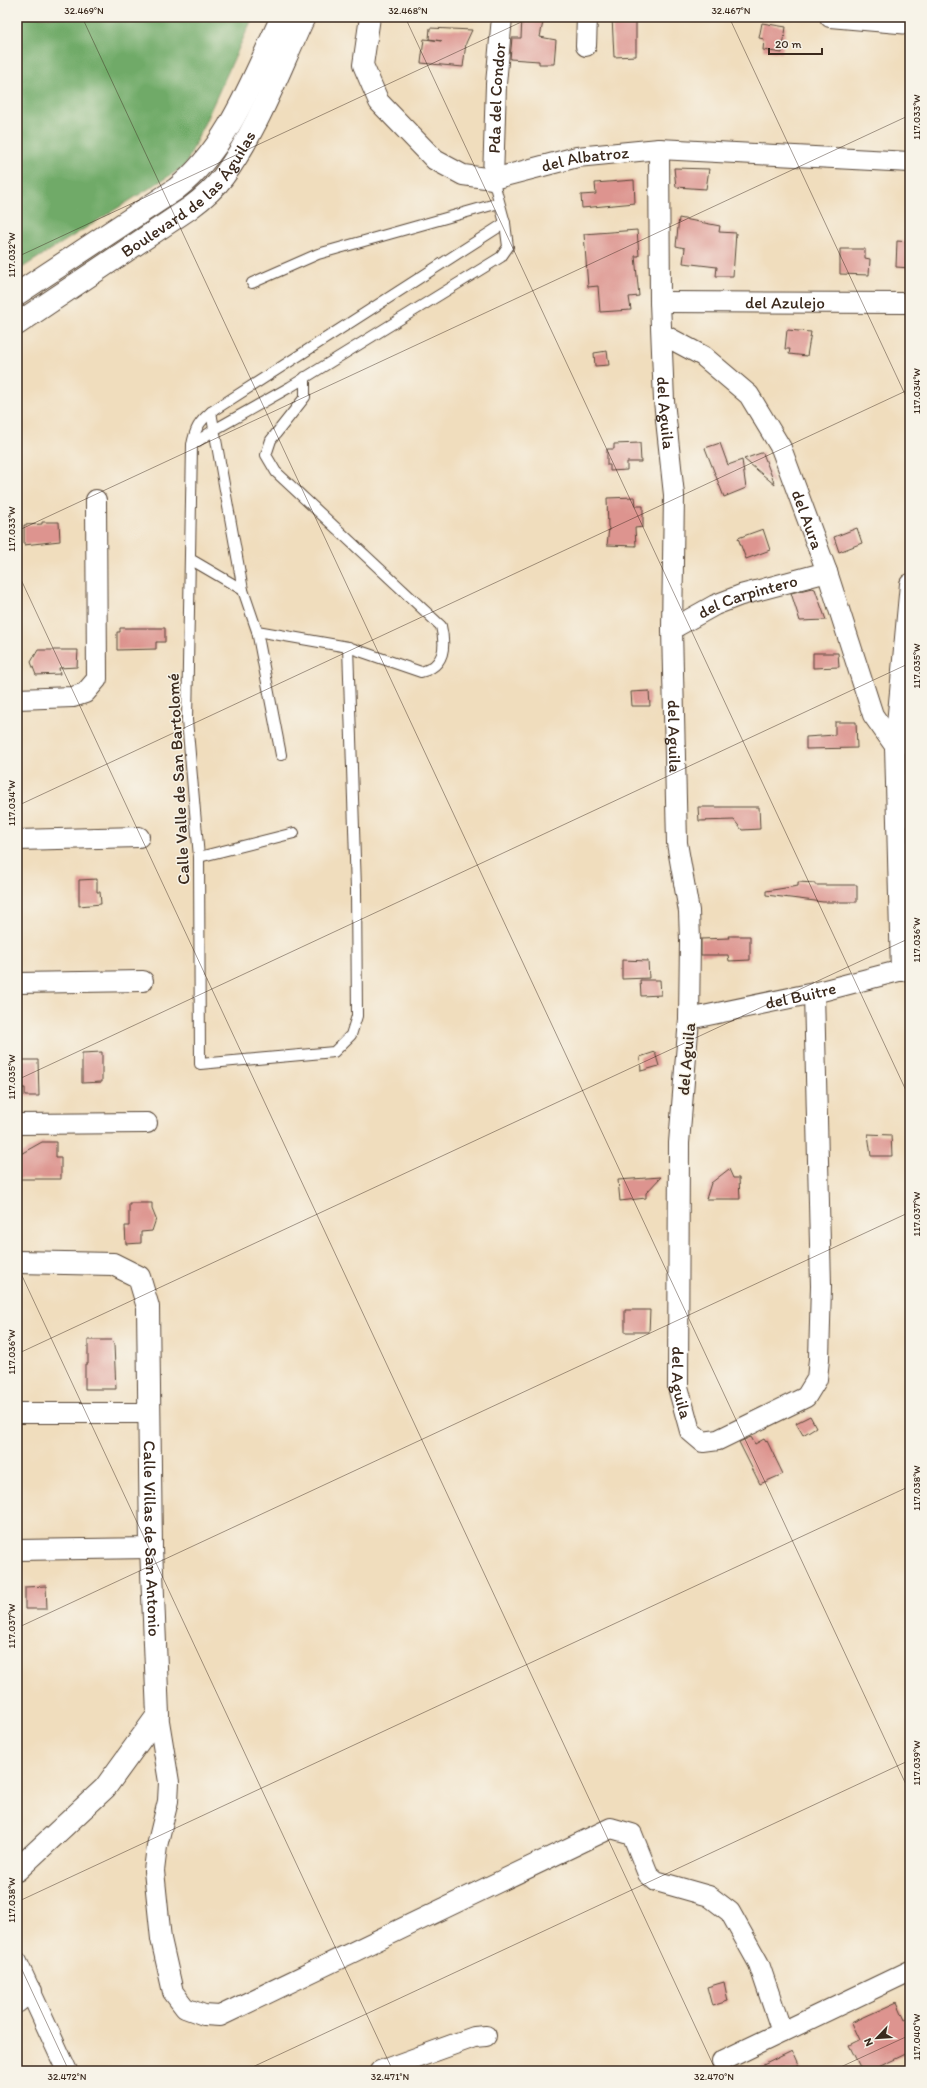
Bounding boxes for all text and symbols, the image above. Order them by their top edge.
text: 32.469°N [64,4,104,17]
text: 32.468°N [388,4,428,17]
text: 32.467°N [711,4,751,17]
scale bar [769,30,822,56]
text: 20 m [775,37,802,51]
street label: Pda del Condor [484,42,510,154]
text: 117.033°W [910,94,923,140]
street label: Boulevard de las Águilas [117,127,260,261]
street label: del Albatroz [539,142,630,176]
text: 117.032°W [5,232,18,278]
street label: del Azulejo [745,292,825,313]
text: 117.034°W [910,368,923,414]
street label: del Aguila [653,376,679,450]
street label: del Aura [787,487,828,552]
text: 117.033°W [5,506,18,552]
street label: del Carpintero [694,570,800,623]
text: 117.035°W [910,643,923,689]
street label: Calle Valle de San Bartolomé [162,673,194,885]
street label: del Aguila [664,700,685,773]
text: 117.034°W [5,780,18,826]
text: 117.036°W [910,917,923,963]
street label: del Buitre [763,978,838,1013]
street label: del Aguila [673,1022,699,1096]
text: 117.035°W [5,1054,18,1100]
text: 117.037°W [910,1191,923,1236]
text: 117.036°W [5,1329,18,1375]
street label: del Aguila [667,1346,696,1421]
street label: Calle Villas de San Antonio [140,1440,165,1637]
text: 117.038°W [910,1465,923,1511]
text: 117.037°W [5,1603,18,1648]
text: 117.039°W [910,1740,923,1786]
text: 117.038°W [5,1877,18,1923]
text: 117.040°W [910,2013,923,2060]
north arrow [857,2018,897,2058]
text: N [861,2036,876,2048]
text: 32.472°N [47,2070,87,2083]
text: 32.471°N [371,2070,409,2083]
text: 32.470°N [694,2070,734,2083]

